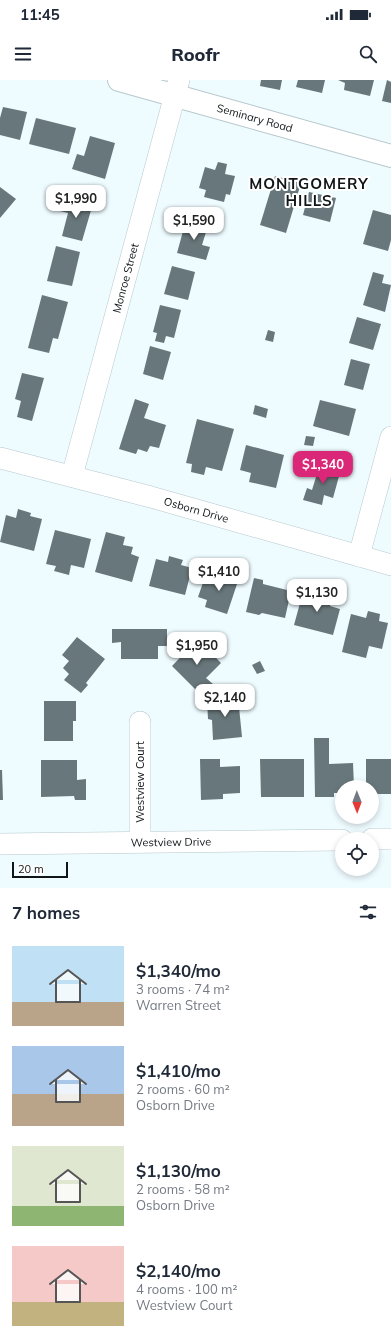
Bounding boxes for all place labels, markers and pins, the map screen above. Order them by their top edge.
pin: $1,990 [43,185,109,219]
pin: $1,590 [161,207,227,241]
pin: $1,340 [290,451,356,485]
pin: $1,410 [186,558,252,592]
pin: $1,130 [284,579,350,613]
pin: $1,950 [164,632,230,666]
pin: $2,140 [192,684,258,718]

